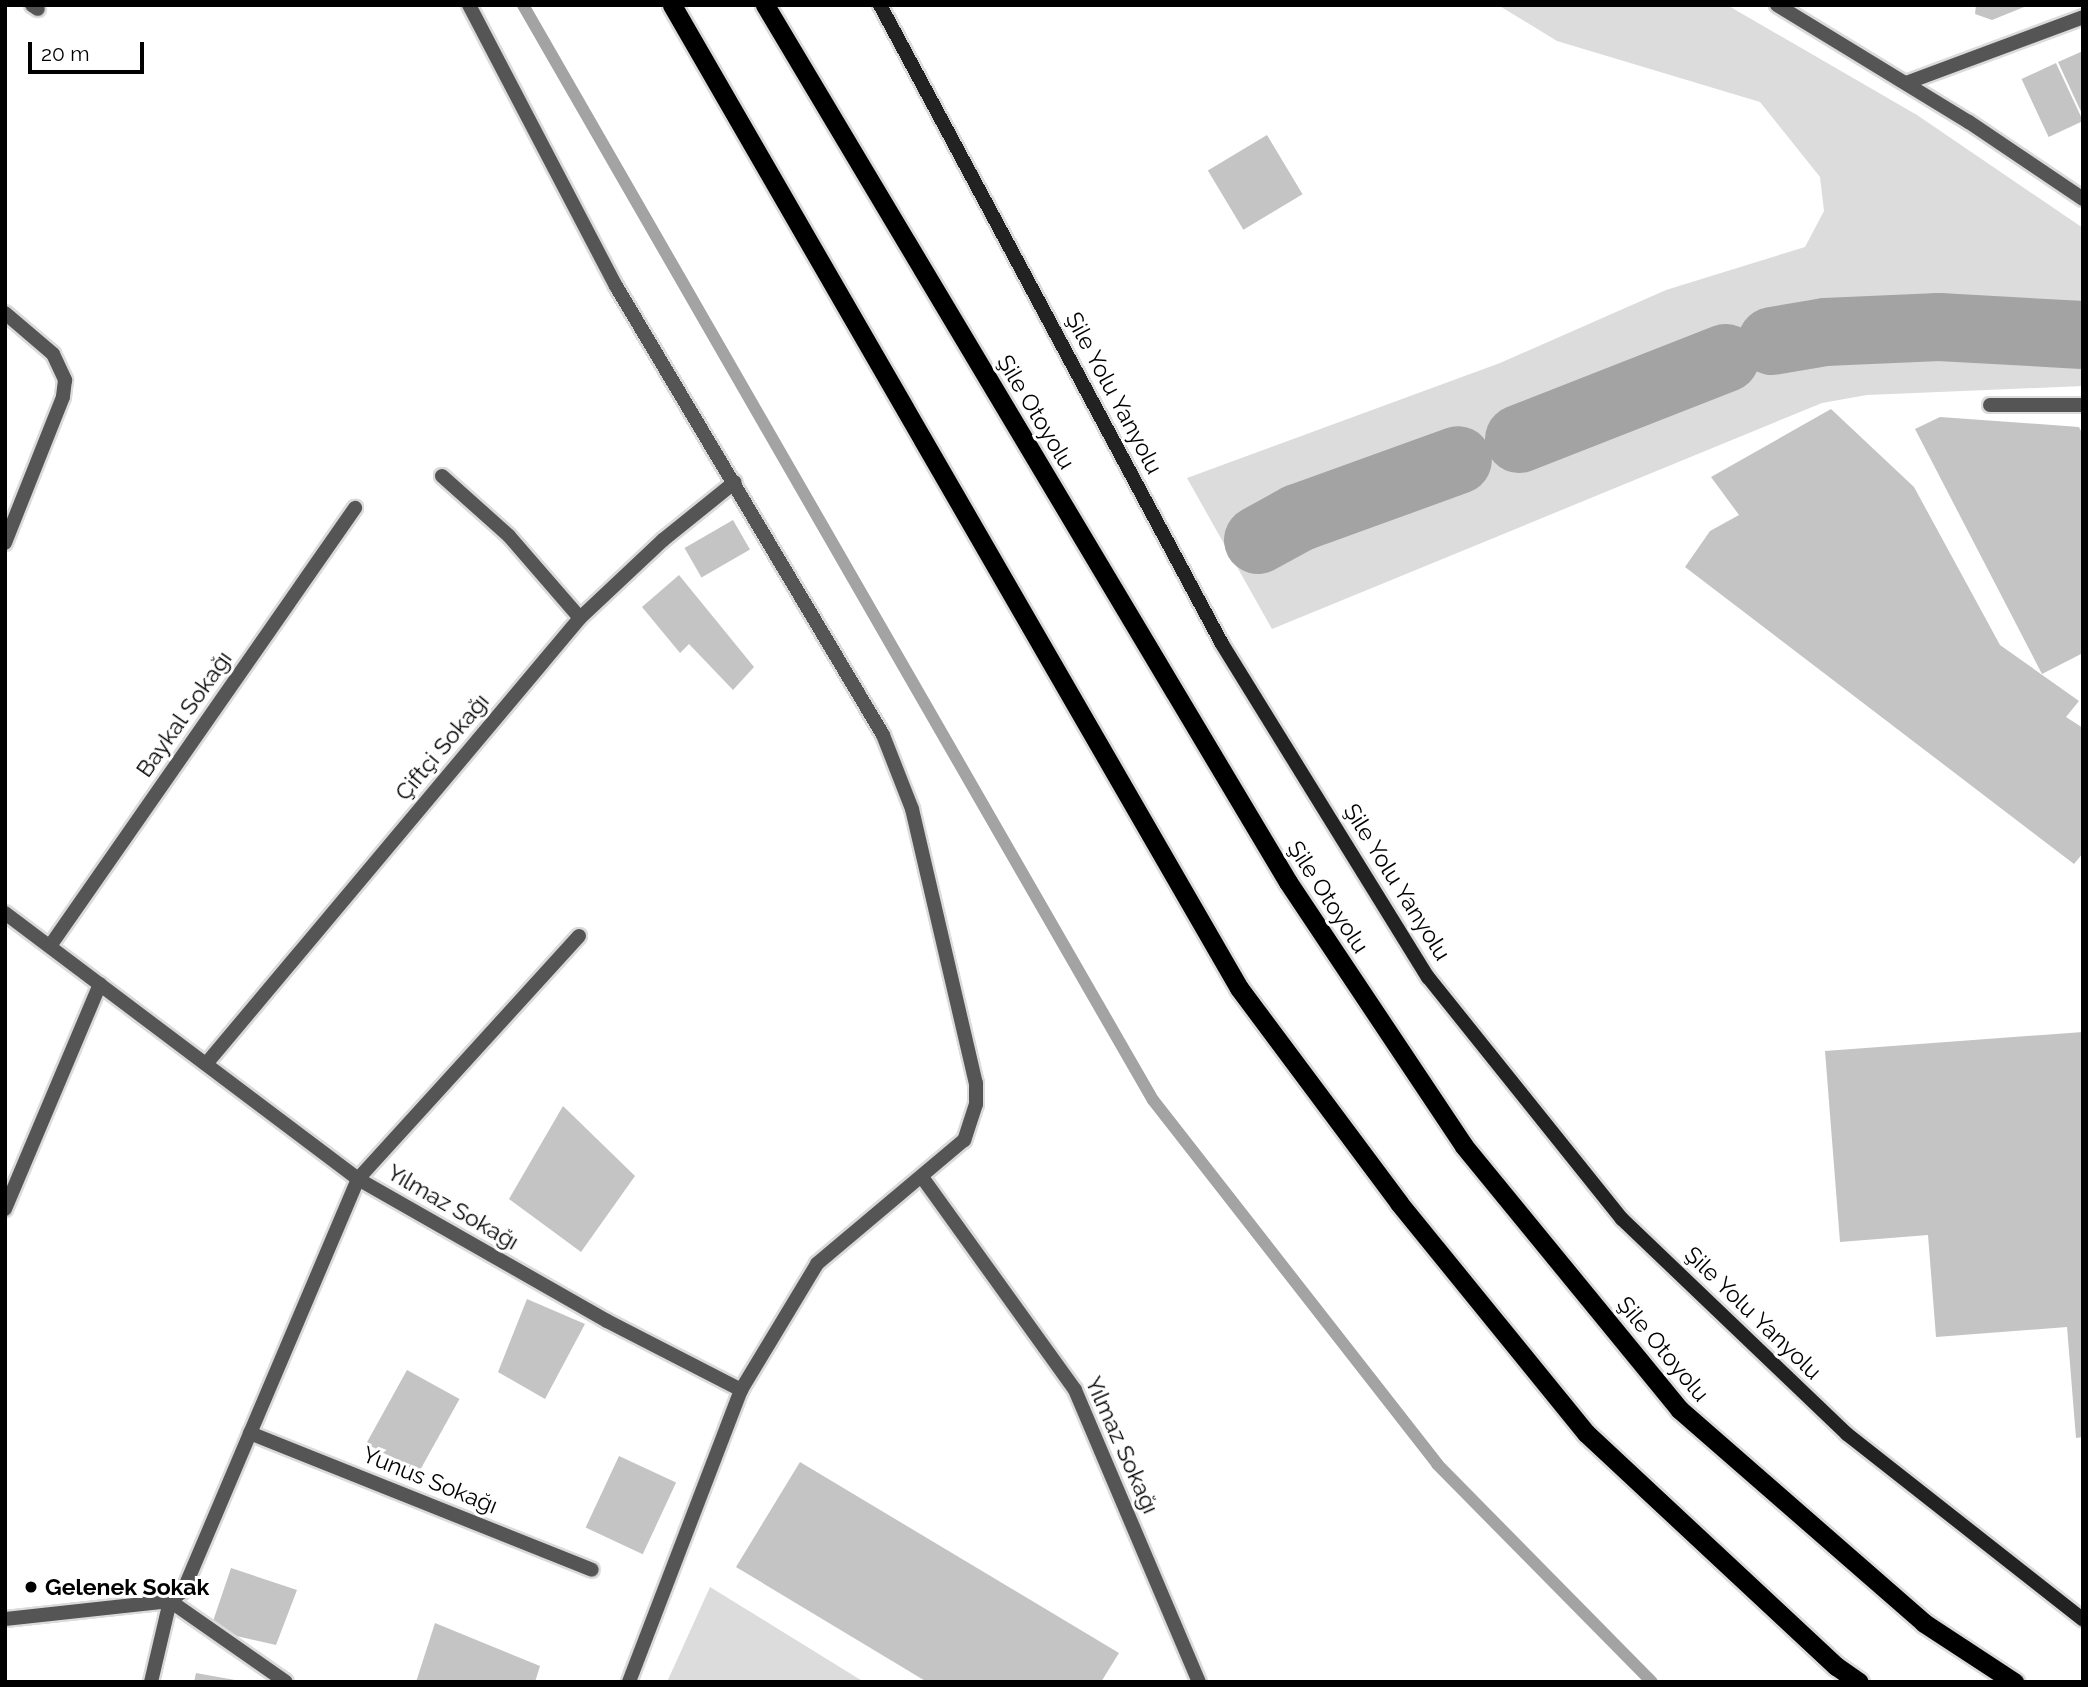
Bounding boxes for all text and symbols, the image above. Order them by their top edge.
scale bar [32,28,147,72]
text: 20 m [41,41,89,66]
street label: Şile Yolu Yanyolu [1059,307,1169,479]
street label: Şile Otoyolu [991,350,1081,474]
street label: Baykal Sokağı [130,645,238,783]
street label: Çiftçi Sokağı [389,688,495,806]
street label: Şile Yolu Yanyolu [1337,798,1457,966]
street label: Şile Otoyolu [1281,836,1375,958]
street label: Yılmaz Sokağı [382,1158,524,1256]
street label: Şile Yolu Yanyolu [1678,1240,1828,1386]
street label: Şile Otoyolu [1611,1291,1715,1407]
street label: Yılmaz Sokağı [1079,1372,1165,1518]
street label: Yunus Sokağı [359,1440,501,1520]
place label: Gelenek Sokak [45,1573,209,1601]
marker: Gelenek Sokak [23,1579,39,1595]

